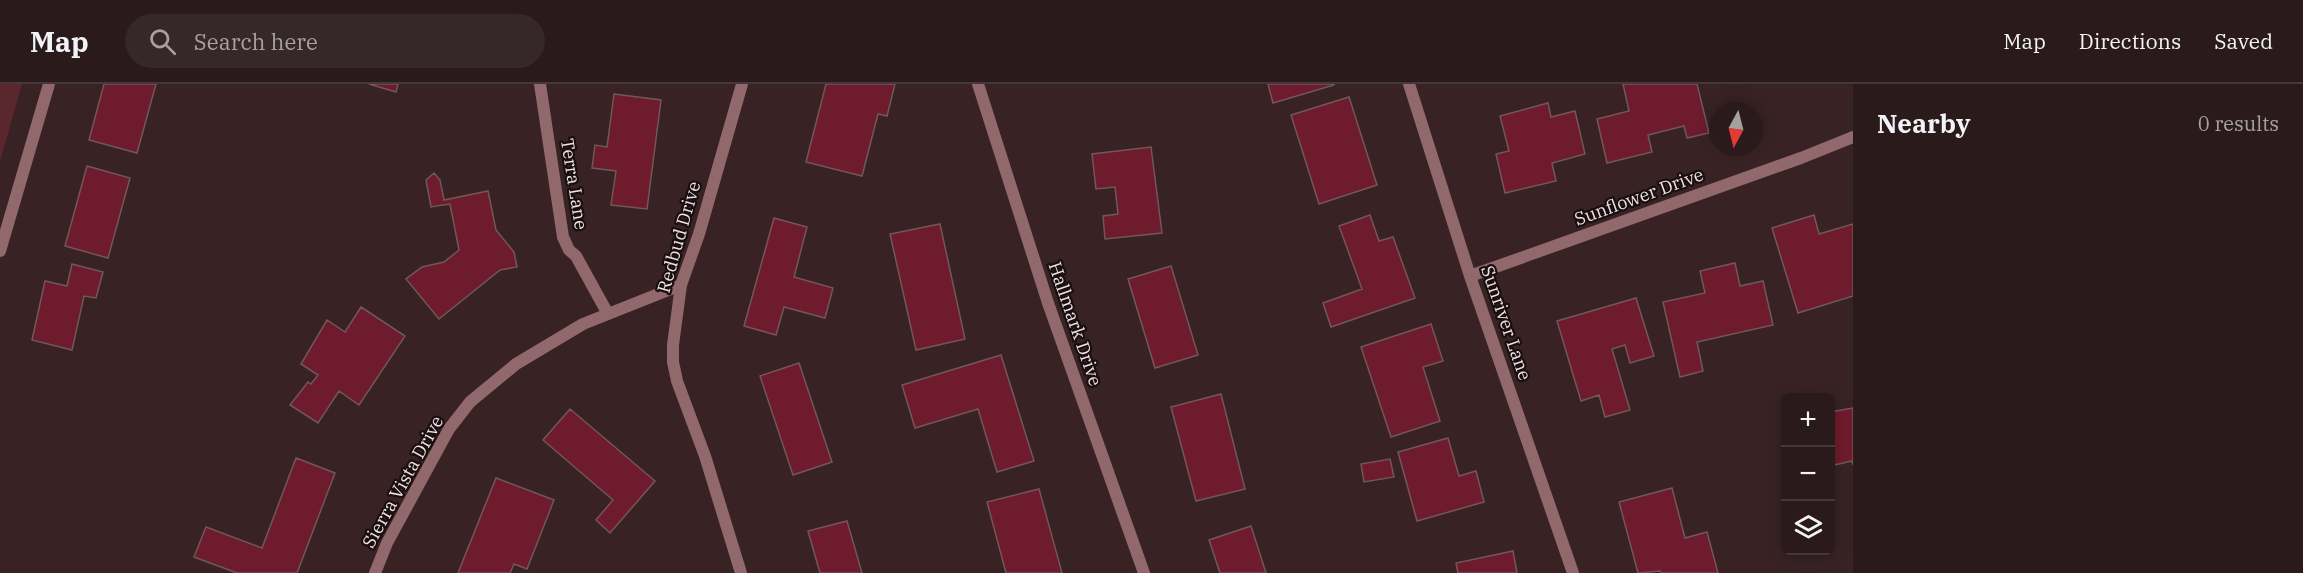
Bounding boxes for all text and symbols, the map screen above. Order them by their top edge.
search box [125,14,545,68]
text: Map [30,23,89,60]
icon: search [146,25,179,58]
text: Search here [194,27,318,56]
text: Map [2003,27,2046,55]
text: Directions [2079,27,2181,55]
text: Saved [2214,27,2273,55]
north arrow [1709,102,1763,156]
text: Nearby [1877,106,1971,140]
text: 0 results [2198,110,2279,137]
street label: Terra Lane [556,137,593,231]
street label: Sunflower Drive [1571,163,1707,231]
street label: Redbud Drive [652,178,705,295]
street label: Hallmark Drive [1043,259,1107,389]
street label: Sunriver Lane [1476,262,1537,383]
map controls [1781,393,1835,555]
button: + [1781,393,1835,447]
street label: Sierra Vista Drive [357,412,448,552]
button: − [1781,447,1835,501]
button: layers [1781,501,1835,555]

